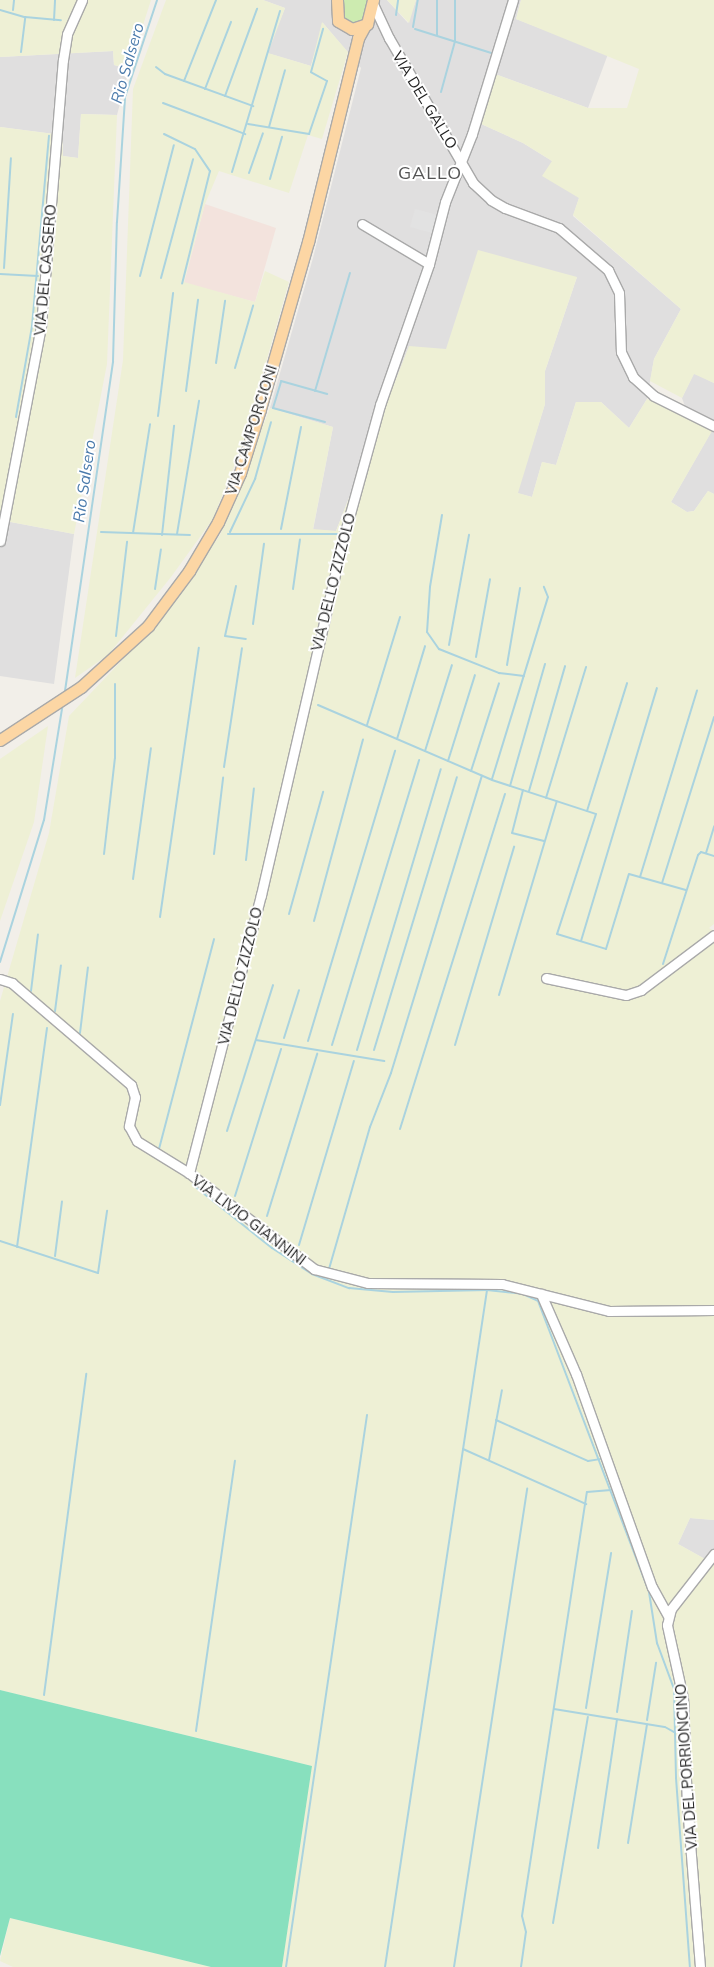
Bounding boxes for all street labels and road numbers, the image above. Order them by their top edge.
street label: VIA DEL GALLO [389,48,461,152]
street label: VIA DEL CASSERO [30,204,60,336]
street label: VIA CAMPORCIONI [221,363,281,497]
street label: VIA DELLO ZIZZOLO [307,511,359,653]
street label: VIA DELLO ZIZZOLO [214,905,266,1047]
street label: VIA LIVIO GIANNINI [188,1171,310,1269]
street label: VIA DEL PORRIONCINO [671,1683,701,1851]

